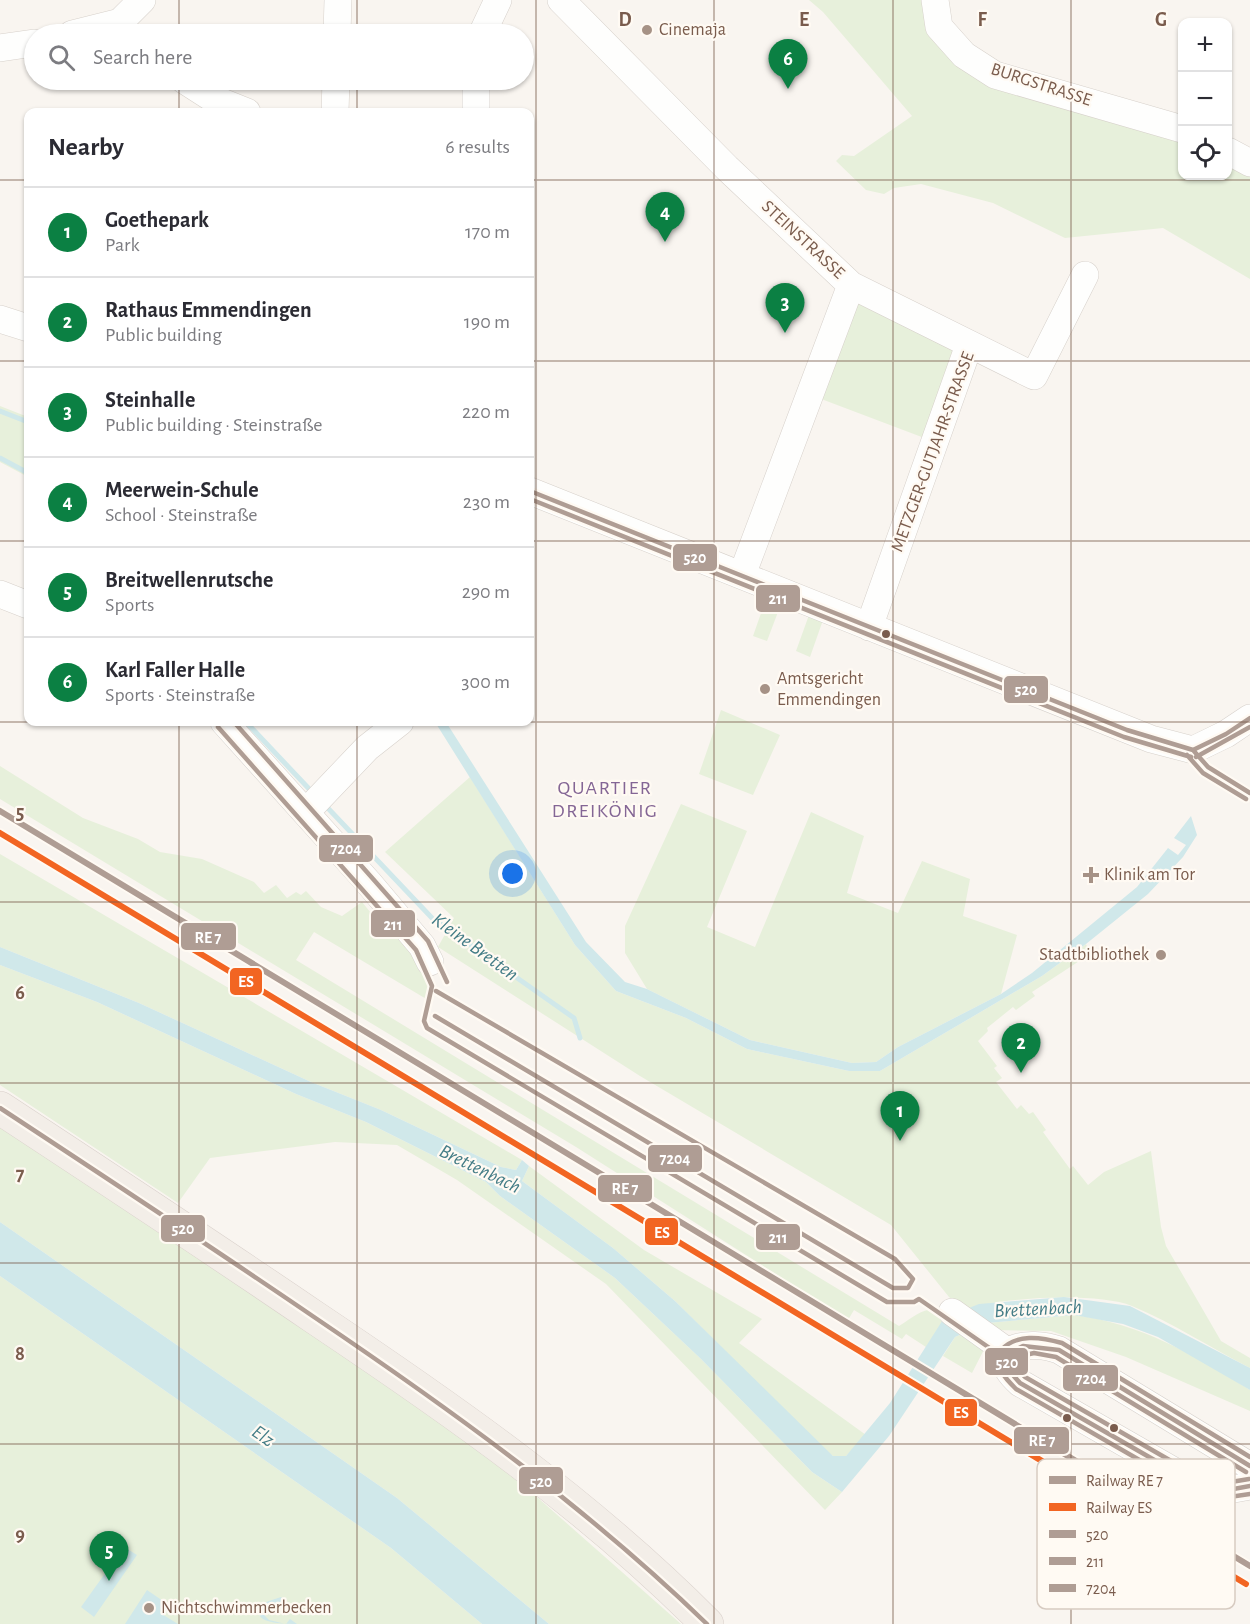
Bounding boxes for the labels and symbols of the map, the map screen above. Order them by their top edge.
text: D [618,10,632,30]
text: E [799,10,809,30]
text: F [977,10,987,30]
text: G [1155,10,1167,30]
place label: Cinemaja [659,21,726,39]
marker: Cinemaja [640,23,654,37]
pin: 6 [768,40,808,89]
street label: BURGSTRASSE [988,60,1094,110]
pin: 4 [646,192,684,242]
street label: STEINSTRASSE [758,197,848,283]
pin: 3 [766,284,804,333]
street label: METZGER-GUTJAHR-STRASSE [888,349,978,554]
line badge: 520 [672,543,718,572]
text: 520 [684,550,706,566]
line badge: 211 [755,584,801,613]
text: 211 [768,591,788,607]
unlabelled marker [880,628,892,640]
place label: Amtsgericht Emmendingen [777,670,881,709]
line badge: 520 [1003,675,1049,704]
marker: Amtsgericht Emmendingen [758,682,772,696]
text: 520 [1015,682,1037,698]
district label: QUARTIER DREIKÖNIG [552,778,658,821]
text: 5 [16,803,24,823]
line badge: 7204 [318,834,374,863]
text: 7204 [331,841,361,857]
your location [498,859,527,888]
marker: Klinik am Tor [1082,866,1100,884]
place label: Klinik am Tor [1104,866,1195,884]
line badge: 211 [370,909,416,938]
water label: Kleine Bretten [428,909,522,985]
text: 211 [383,917,403,933]
line badge: RE 7 [180,922,237,951]
text: RE 7 [195,930,222,946]
place label: Stadtbibliothek [1039,946,1150,964]
marker: Stadtbibliothek [1154,948,1168,962]
line badge: ES [229,967,263,996]
text: ES [238,974,254,990]
text: 6 [15,983,25,1003]
pin: 2 [1002,1024,1040,1073]
pin: 1 [880,1092,920,1141]
water label: Brettenbach [436,1141,524,1197]
line badge: 7204 [647,1144,703,1173]
text: 7204 [660,1151,690,1167]
text: 7 [16,1164,25,1184]
line badge: RE 7 [597,1174,653,1203]
text: RE 7 [612,1181,639,1197]
line badge: 520 [160,1214,206,1243]
line badge: ES [644,1217,679,1246]
text: 520 [172,1221,194,1237]
line badge: 211 [755,1223,801,1251]
text: ES [654,1225,670,1241]
text: 211 [768,1230,788,1246]
water label: Brettenbach [994,1297,1082,1321]
text: 8 [15,1344,25,1364]
line badge: 520 [984,1347,1029,1376]
text: 520 [996,1355,1018,1371]
line badge: 7204 [1062,1364,1119,1392]
text: 7204 [1076,1371,1106,1387]
line badge: ES [944,1398,978,1427]
text: ES [953,1405,969,1421]
unlabelled marker [1061,1412,1073,1424]
water label: Elz [248,1421,278,1451]
unlabelled marker [1108,1422,1120,1434]
line badge: RE 7 [1013,1426,1070,1455]
text: RE 7 [1029,1433,1056,1449]
legend [1037,1459,1235,1609]
line badge: 520 [518,1466,564,1495]
text: Railway RE 7 [1086,1473,1163,1490]
text: 520 [530,1474,552,1490]
text: Railway ES [1086,1500,1152,1517]
text: 9 [15,1525,25,1545]
text: 520 [1086,1527,1108,1543]
pin: 5 [90,1532,128,1581]
text: 211 [1086,1554,1104,1570]
text: 7204 [1086,1581,1116,1597]
place label: Nichtschwimmerbecken [161,1599,332,1617]
marker: Nichtschwimmerbecken [142,1601,156,1615]

